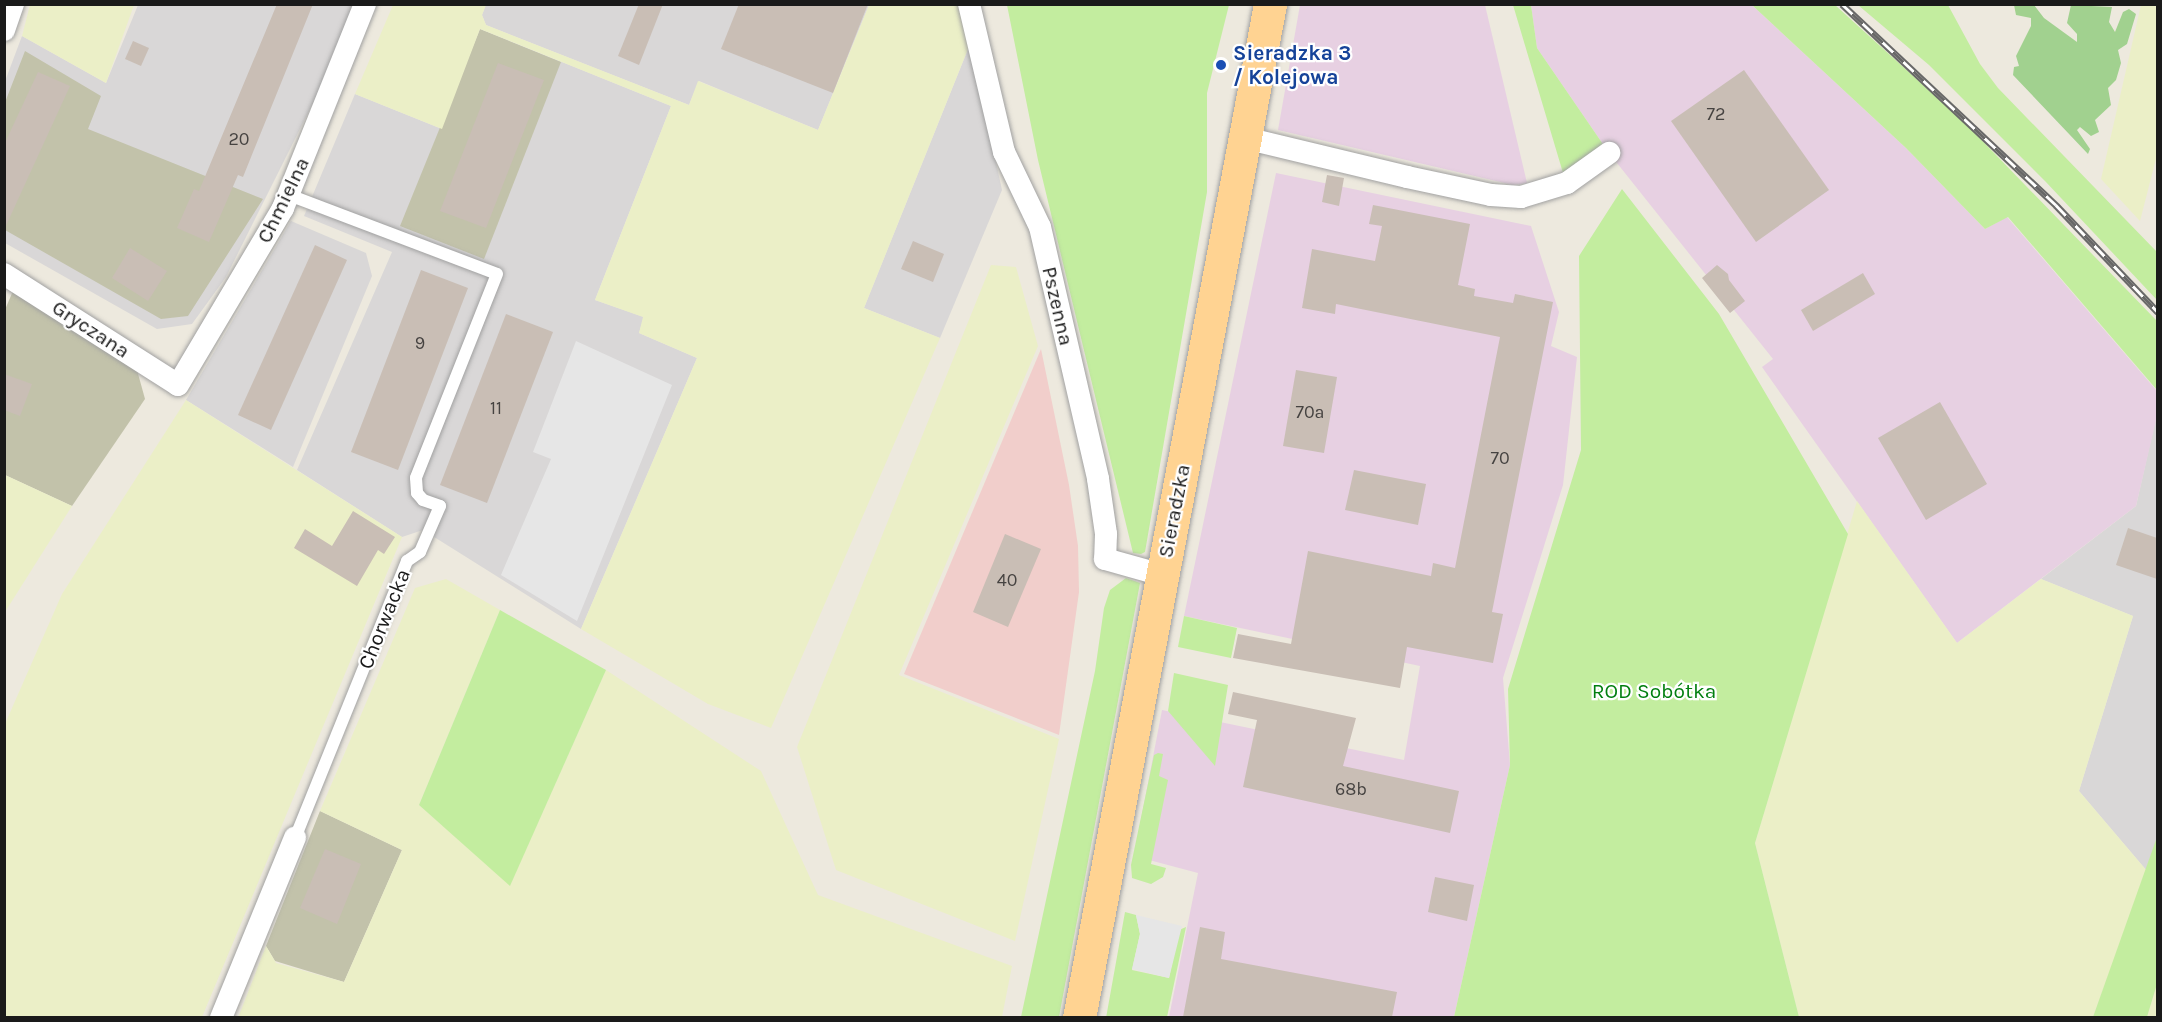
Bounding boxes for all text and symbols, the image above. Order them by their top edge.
place label: Sieradzka 3 / Kolejowa [1233,40,1351,90]
marker: Sieradzka 3 / Kolejowa [1214,58,1228,72]
house number: 72 [1707,103,1725,125]
house number: 20 [228,128,250,150]
street label: Chmielna [251,153,315,247]
street label: Pszenna [1037,264,1079,348]
street label: Gryczana [47,295,135,363]
house number: 9 [415,332,425,354]
house number: 11 [490,397,502,419]
house number: 70a [1295,401,1325,423]
house number: 70 [1490,447,1510,469]
street label: Sieradzka [1153,462,1195,560]
street label: Chorwacka [353,565,415,673]
house number: 40 [997,569,1017,591]
park label: ROD Sobótka [1592,678,1716,704]
house number: 68b [1335,778,1367,800]

